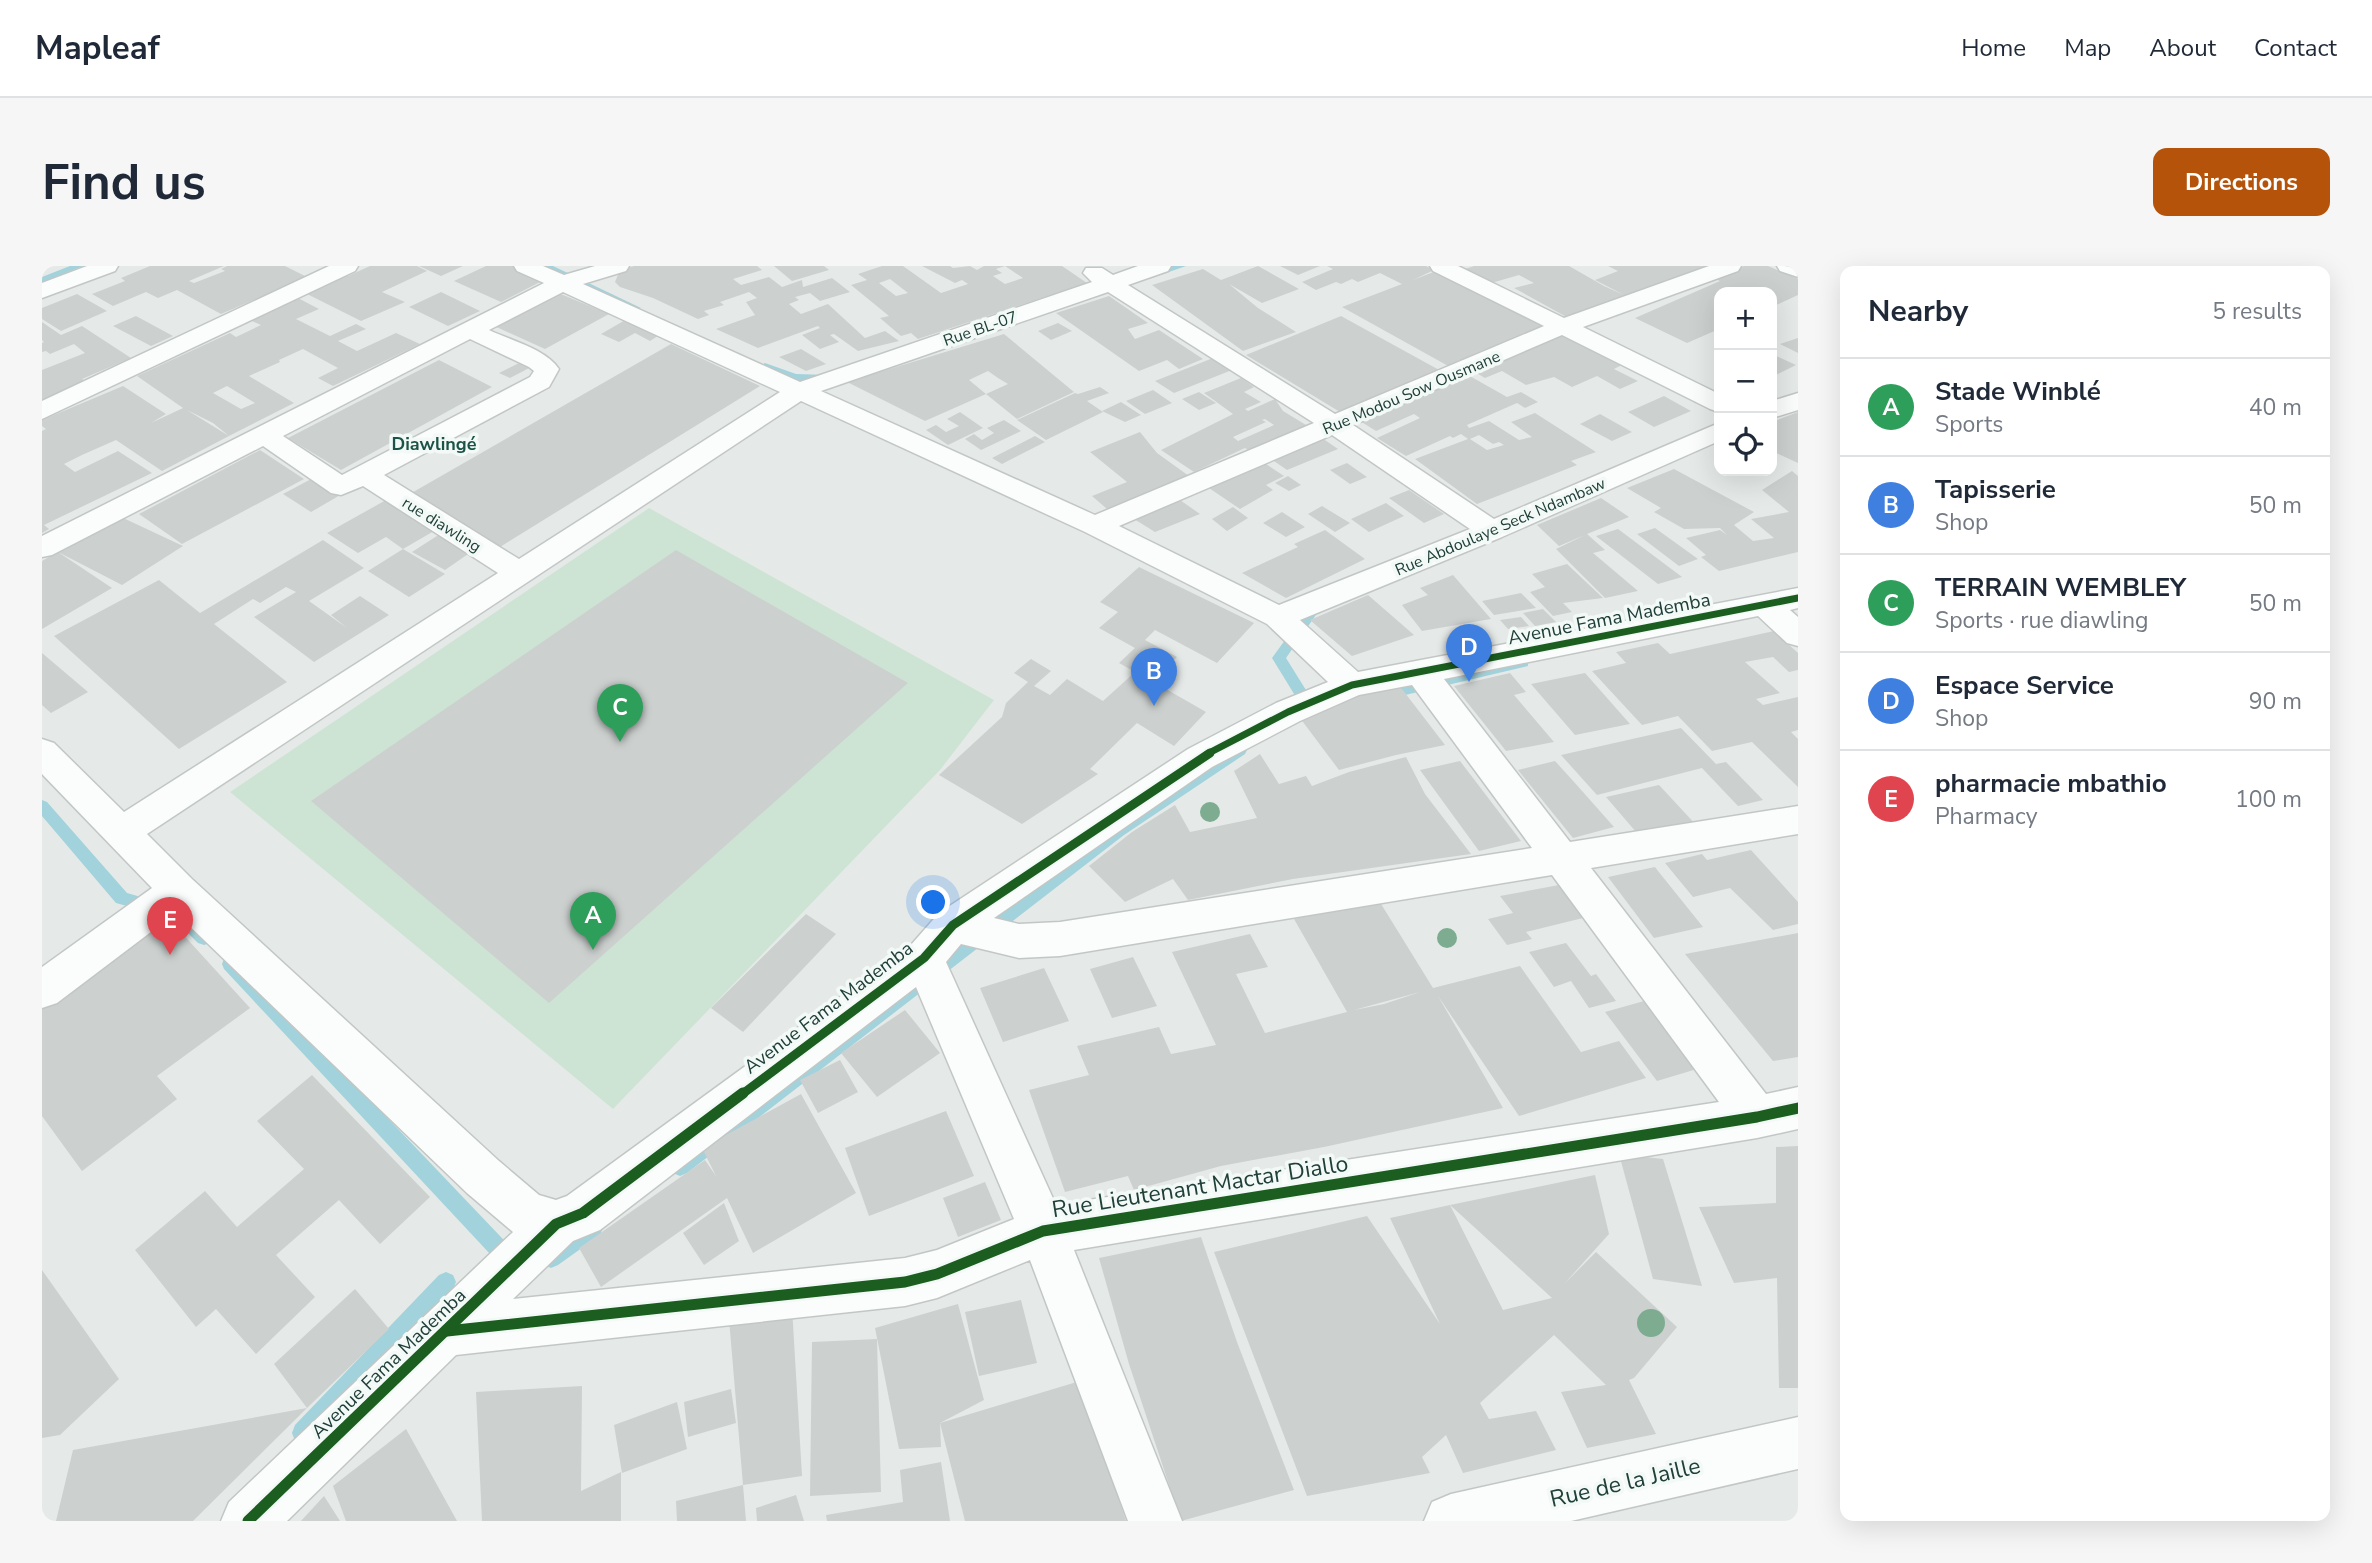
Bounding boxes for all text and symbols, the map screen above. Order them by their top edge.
text: Mapleaf [35,26,160,71]
text: Home [1961,32,2026,64]
text: Map [2064,32,2111,64]
text: About [2149,32,2216,64]
text: Contact [2254,32,2337,64]
button: Directions [2153,148,2330,216]
text: Find us [42,149,206,216]
map controls [1714,287,1777,476]
button: + [1714,287,1777,350]
text: Nearby [1868,291,1968,332]
text: 5 results [2212,296,2302,327]
street label: Rue BL-07 [940,306,1020,352]
street label: Rue Modou Sow Ousmane [1319,345,1504,440]
button: − [1714,350,1777,413]
text: Stade Winblé [1935,374,2101,409]
text: A [1882,392,1900,423]
text: 40 m [2249,392,2302,423]
text: Sports [1935,409,2003,440]
button: locate [1714,413,1777,476]
district label: Diawlingé [392,432,477,456]
street label: Rue Abdoulaye Seck Ndambaw [1392,472,1610,581]
text: Tapisserie [1935,472,2056,507]
text: B [1883,490,1899,521]
text: 50 m [2249,490,2302,521]
street label: rue diawling [398,492,485,558]
text: Shop [1935,507,1988,538]
text: TERRAIN WEMBLEY [1935,570,2186,605]
street label: Avenue Fama Mademba [1506,587,1713,651]
text: C [1883,588,1899,619]
text: 50 m [2249,588,2302,619]
text: Sports · rue diawling [1935,605,2149,636]
pin: D [1446,624,1492,682]
pin: B [1131,648,1177,706]
text: Espace Service [1935,668,2114,703]
pin: C [597,684,643,742]
text: D [1882,686,1900,717]
text: 90 m [2249,686,2302,717]
text: Shop [1935,703,1988,734]
text: pharmacie mbathio [1935,766,2167,801]
text: E [1884,784,1898,815]
text: 100 m [2235,784,2302,815]
text: Pharmacy [1935,801,2037,832]
your location [916,885,950,919]
pin: A [570,892,616,950]
pin: E [147,897,193,955]
street label: Avenue Fama Mademba [739,935,919,1080]
street label: Rue Lieutenant Mactar Diallo [1050,1148,1350,1225]
street label: Avenue Fama Mademba [306,1283,472,1445]
street label: Rue de la Jaille [1547,1450,1703,1515]

